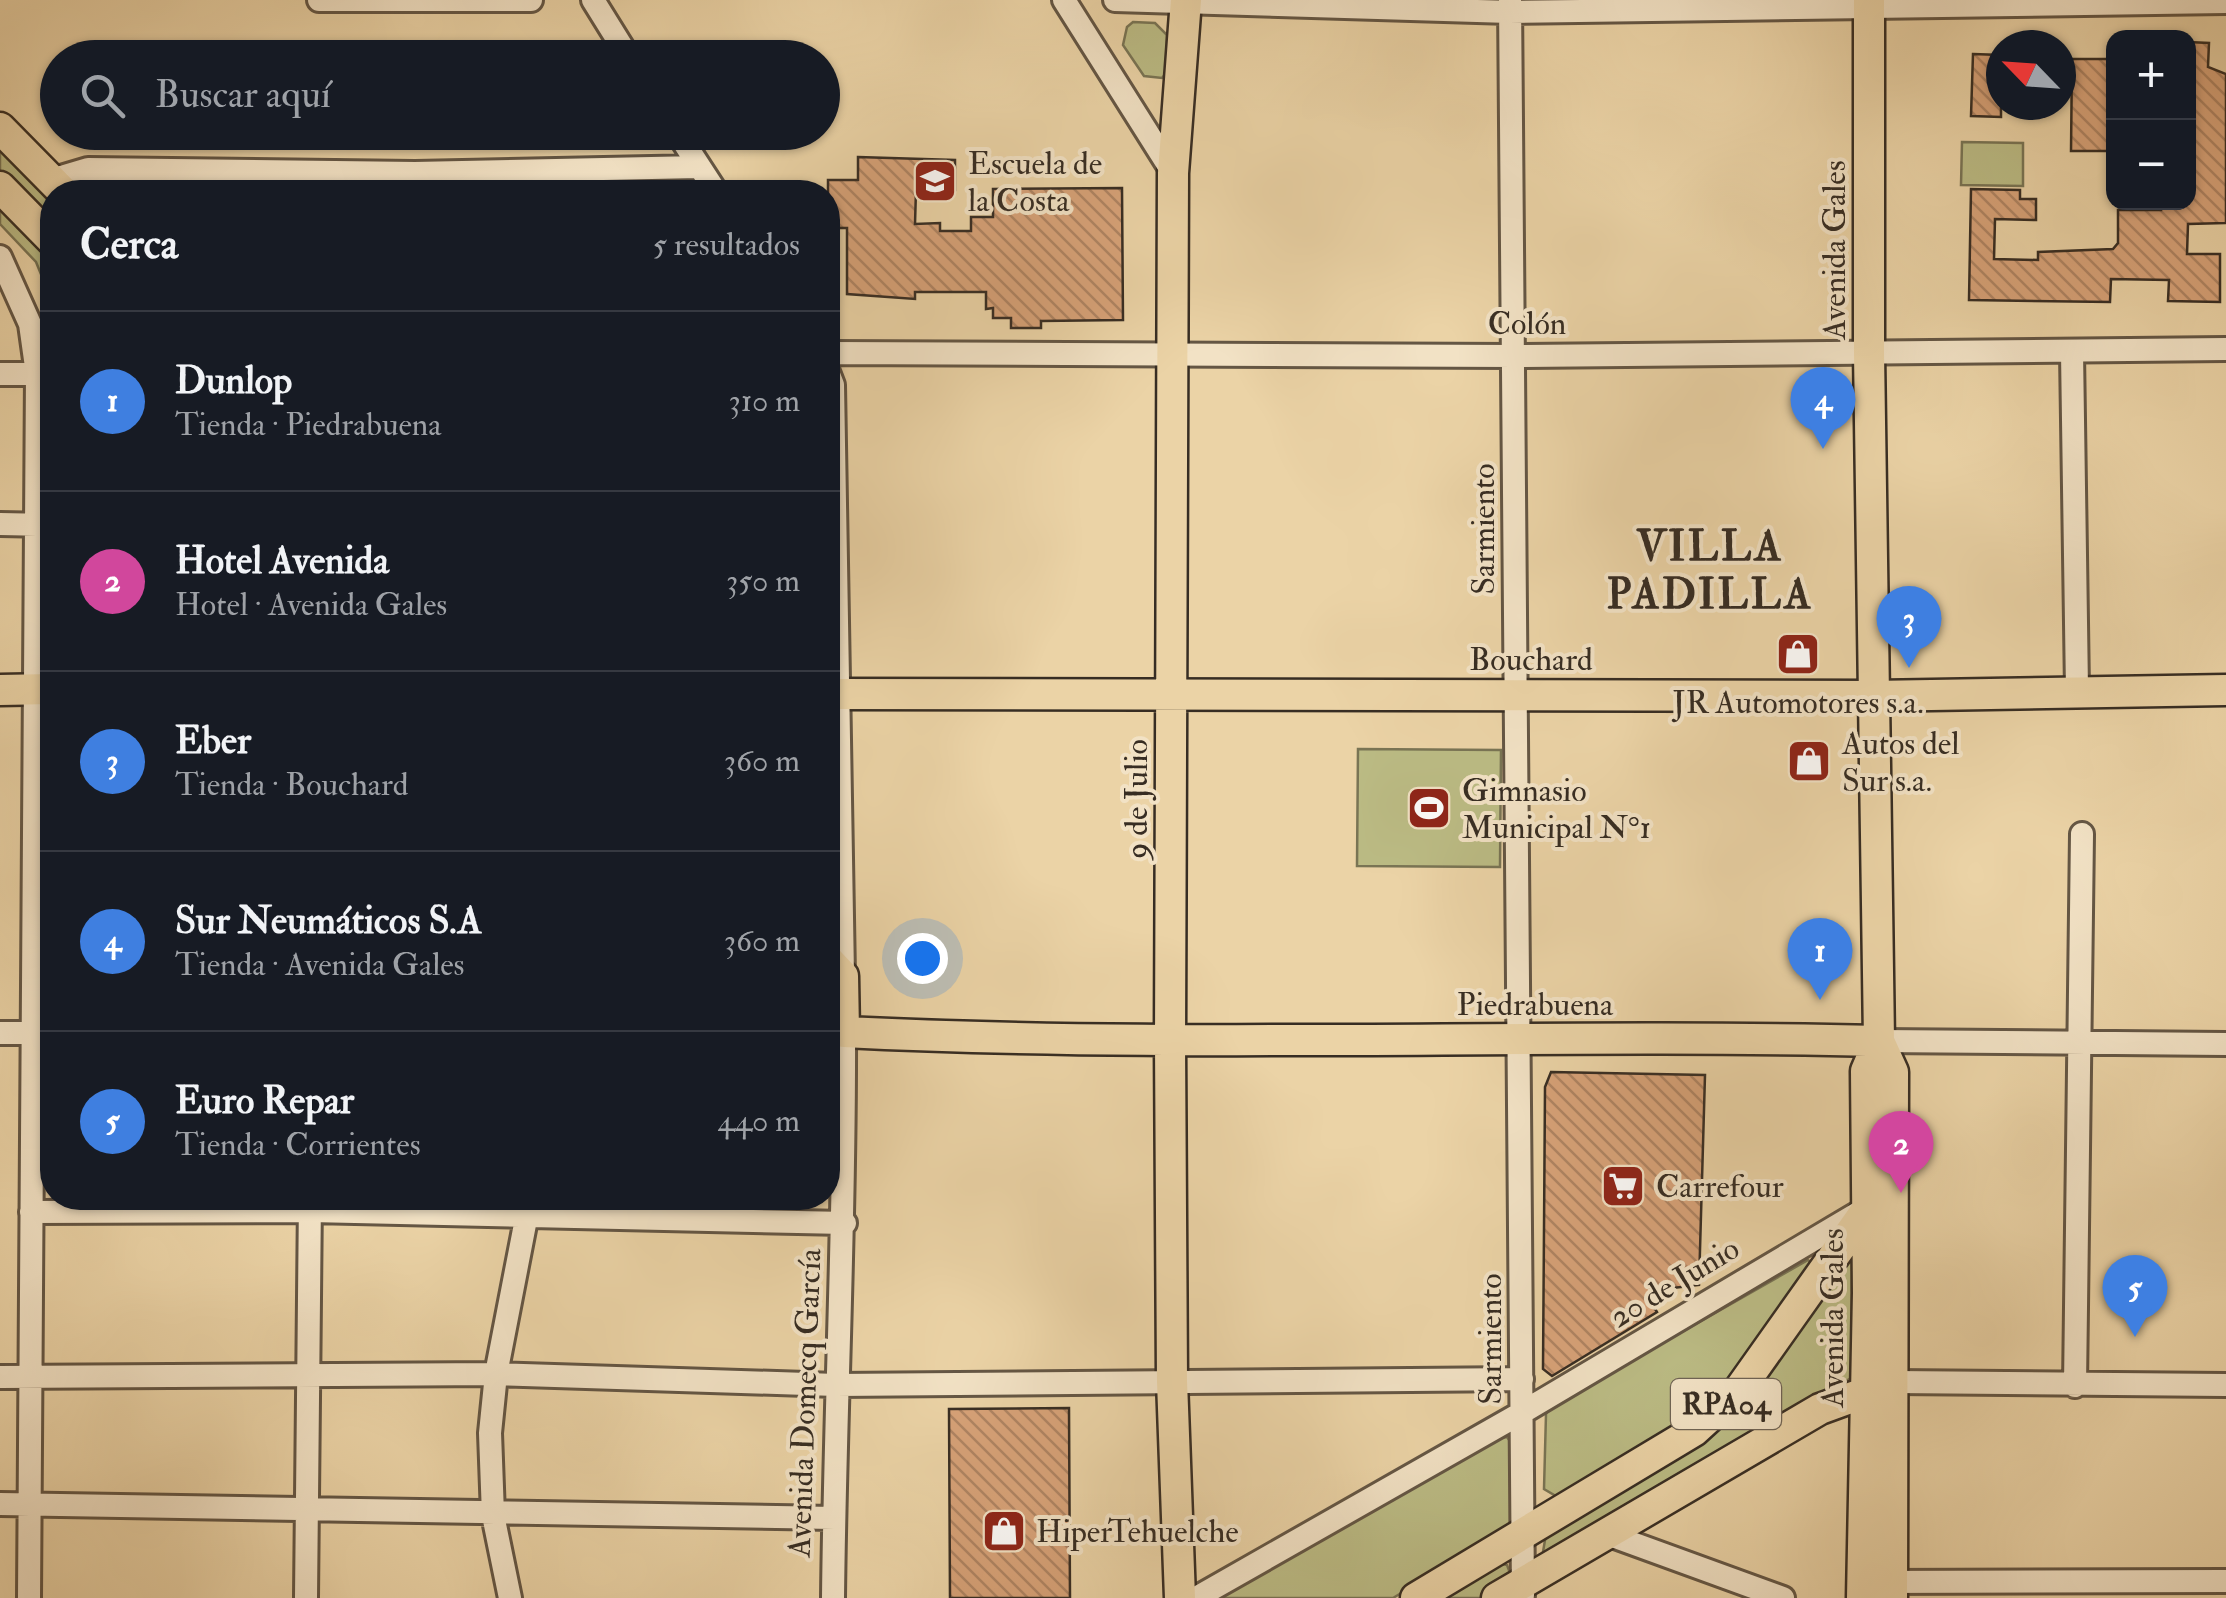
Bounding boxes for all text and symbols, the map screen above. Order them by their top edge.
north arrow [1986,30,2076,120]
map controls [2106,30,2196,210]
button: + [2106,30,2196,120]
search box [40,40,840,150]
icon: search [75,68,130,123]
text: Buscar aquí [155,71,331,119]
button: − [2106,120,2196,210]
place label: Escuela de la Costa [968,144,1102,221]
school or university icon: Escuela de la Costa [912,158,958,204]
street label: Avenida Gales [1815,160,1855,341]
text: Cerca [80,219,178,271]
text: 5 resultados [653,225,800,265]
street label: Colón [1488,304,1566,344]
text: Dunlop [175,357,292,405]
pin: 4 [1790,366,1856,449]
text: 1 [107,381,118,421]
text: 310 m [729,381,800,421]
text: Tienda · Piedrabuena [175,405,442,445]
street label: Sarmiento [1464,463,1504,595]
district label: VILLA PADILLA [1607,521,1813,621]
text: Hotel Avenida [175,537,389,585]
text: 2 [104,561,121,601]
text: 350 m [726,561,800,601]
text: Hotel · Avenida Gales [175,585,447,625]
pin: 3 [1876,586,1942,668]
shop icon: JR Automotores s.a. [1775,631,1821,677]
street label: Bouchard [1469,640,1593,680]
place label: JR Automotores s.a. [1672,683,1923,723]
text: Eber [175,717,251,765]
place label: Autos del Sur s.a. [1841,724,1959,801]
shop icon: Autos del Sur s.a. [1786,738,1832,784]
street label: 9 de Julio [1117,739,1157,861]
text: 3 [106,741,119,781]
text: 360 m [724,741,800,781]
text: Tienda · Bouchard [175,765,408,805]
place label: Gimnasio Municipal N°1 [1462,771,1651,848]
sports icon: Gimnasio Municipal N°1 [1406,785,1452,831]
text: Sur Neumáticos S.A [175,897,482,945]
pin: 1 [1788,918,1852,1000]
text: 4 [104,921,121,961]
text: 360 m [724,921,800,961]
your location [897,933,948,984]
text: Tienda · Avenida Gales [175,945,465,985]
street label: Piedrabuena [1457,985,1614,1025]
text: Euro Repar [175,1077,354,1125]
text: 5 [105,1101,120,1141]
text: 440 m [718,1101,800,1141]
pin: 2 [1868,1110,1934,1193]
text: Tienda · Corrientes [175,1125,421,1165]
supermarket icon: Carrefour [1600,1163,1646,1209]
place label: Carrefour [1656,1167,1784,1207]
street label: Avenida Gales [1813,1228,1853,1409]
street label: 20 de Junio [1602,1229,1747,1337]
street label: Avenida Domecq García [780,1247,830,1559]
pin: 5 [2102,1254,2168,1337]
street label: Sarmiento [1471,1273,1511,1405]
road number: RPA04 [1671,1379,1781,1429]
shop icon: HiperTehuelche [981,1508,1027,1554]
place label: HiperTehuelche [1036,1512,1239,1552]

